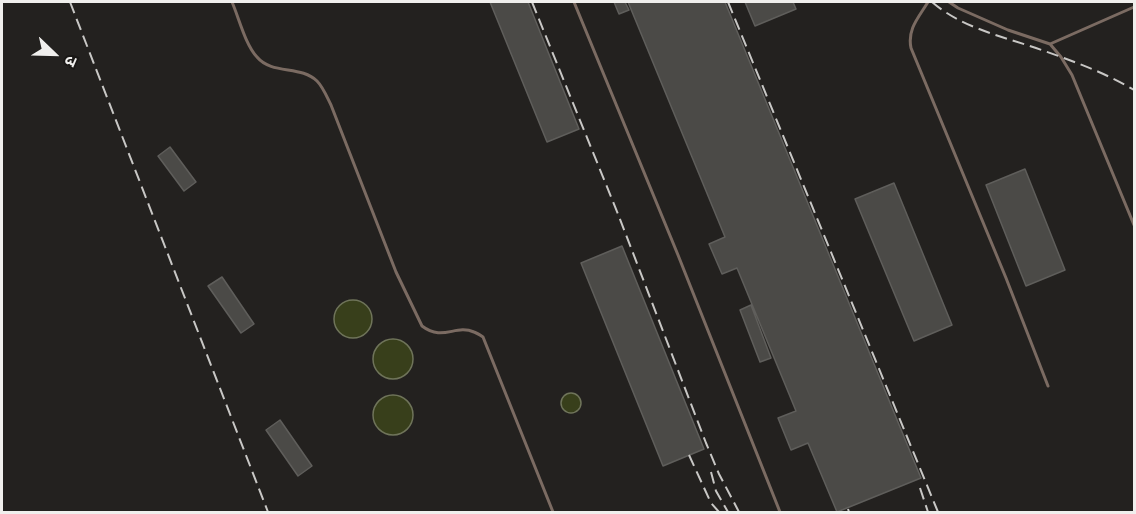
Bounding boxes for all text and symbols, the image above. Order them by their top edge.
north arrow [24,24,84,84]
text: उ [60,53,82,69]

